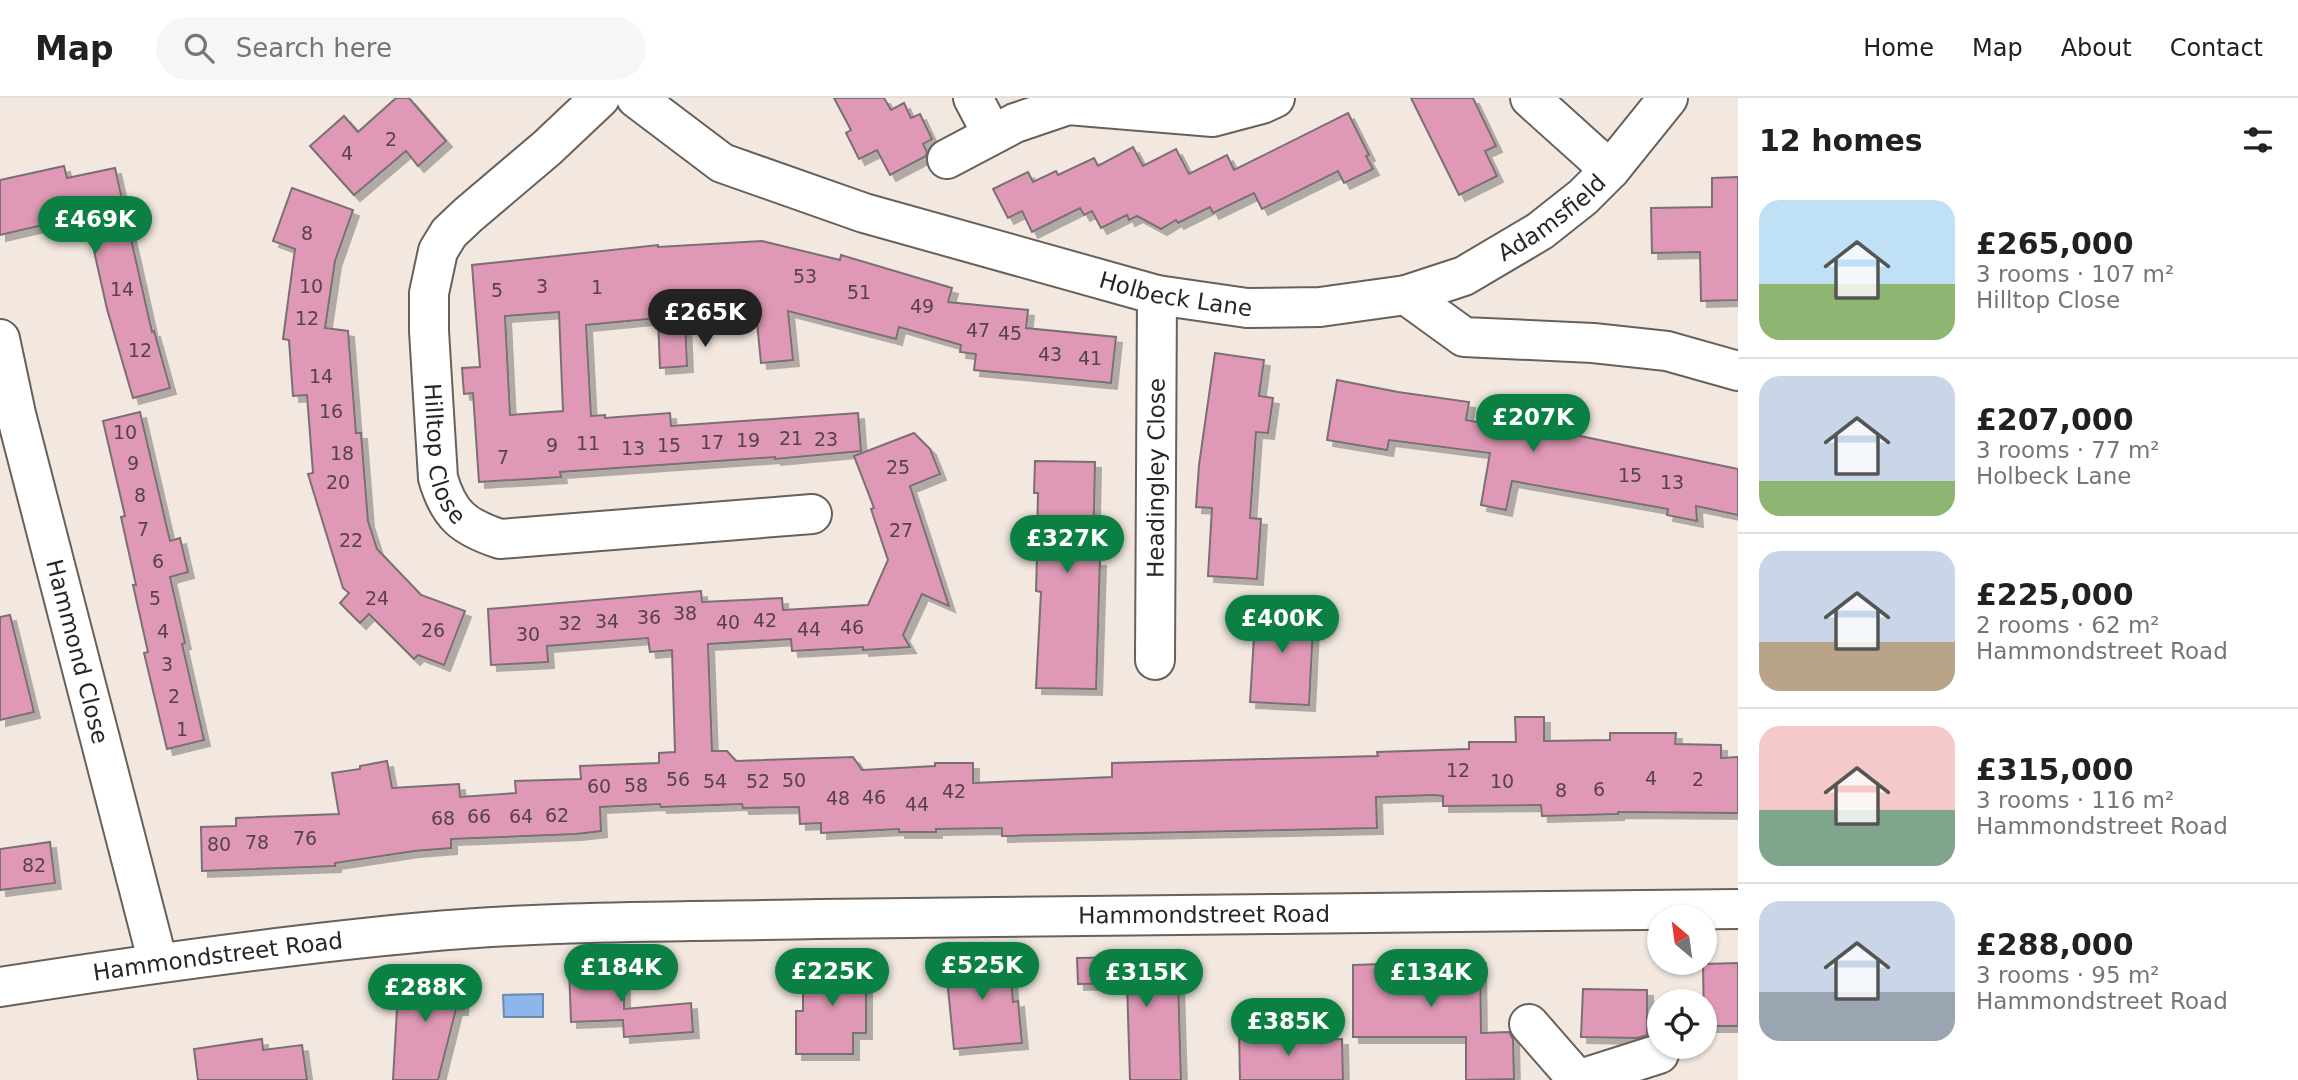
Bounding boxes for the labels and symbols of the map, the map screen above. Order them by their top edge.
house number: 2 [385,128,397,150]
house number: 4 [341,142,353,164]
street label: Adamsfield [1493,169,1611,266]
pin: £469K [46,197,144,256]
house number: 8 [301,222,313,244]
house number: 53 [793,265,817,287]
street label: Holbeck Lane [1096,266,1254,322]
house number: 10 [299,275,323,297]
house number: 3 [536,275,548,297]
house number: 1 [591,276,603,298]
house number: 14 [110,278,134,300]
house number: 5 [491,279,503,301]
house number: 51 [847,281,871,303]
pin: £265K [656,289,754,349]
house number: 49 [910,295,934,317]
house number: 12 [295,307,319,329]
house number: 47 [966,319,990,341]
house number: 45 [998,322,1022,344]
house number: 12 [128,339,152,361]
house number: 43 [1038,343,1062,365]
house number: 41 [1078,347,1102,369]
house number: 14 [309,365,333,387]
street label: Headingley Close [1142,378,1170,578]
street label: Hilltop Close [419,382,471,529]
pin: £207K [1484,394,1582,454]
house number: 16 [319,400,343,422]
house number: 10 [113,421,137,443]
house number: 21 [779,427,803,449]
house number: 23 [814,428,838,450]
house number: 19 [736,429,760,451]
house number: 17 [700,431,724,453]
house number: 11 [576,432,600,454]
house number: 9 [546,434,558,456]
house number: 15 [657,434,681,456]
house number: 13 [621,437,645,459]
house number: 18 [330,442,354,464]
house number: 7 [497,446,509,468]
house number: 9 [127,452,139,474]
house number: 25 [886,456,910,478]
house number: 15 [1618,464,1642,486]
house number: 20 [326,471,350,493]
house number: 13 [1660,471,1684,493]
house number: 8 [134,484,146,506]
pin: £327K [1018,516,1116,575]
house number: 7 [137,518,149,540]
house number: 27 [889,519,913,541]
house number: 22 [339,529,363,551]
house number: 6 [152,550,164,572]
street label: Hammond Close [41,557,114,746]
house number: 5 [149,587,161,609]
house number: 24 [365,587,389,609]
pin: £400K [1233,596,1331,655]
house number: 38 [673,602,697,624]
house number: 36 [637,606,661,628]
house number: 42 [753,609,777,631]
house number: 34 [595,610,619,632]
house number: 40 [716,611,740,633]
house number: 32 [558,612,582,634]
house number: 46 [840,616,864,638]
house number: 44 [797,618,821,640]
house number: 26 [421,619,445,641]
house number: 4 [157,620,169,642]
house number: 30 [516,623,540,645]
house number: 3 [161,653,173,675]
house number: 2 [168,685,180,707]
house number: 1 [176,718,188,740]
house number: 12 [1446,759,1470,781]
house number: 4 [1645,767,1657,789]
house number: 56 [666,768,690,790]
house number: 2 [1692,768,1704,790]
house number: 50 [782,769,806,791]
house number: 54 [703,770,727,792]
house number: 52 [746,770,770,792]
house number: 10 [1490,770,1514,792]
house number: 58 [624,774,648,796]
house number: 60 [587,775,611,797]
house number: 6 [1593,778,1605,800]
house number: 8 [1555,779,1567,801]
house number: 42 [942,780,966,802]
house number: 46 [862,786,886,808]
house number: 48 [826,787,850,809]
house number: 44 [905,793,929,815]
house number: 62 [545,804,569,826]
house number: 66 [467,805,491,827]
house number: 64 [509,805,533,827]
house number: 68 [431,807,455,829]
house number: 76 [293,827,317,849]
house number: 78 [245,831,269,853]
house number: 80 [207,833,231,855]
house number: 82 [22,854,46,876]
street label: Hammondstreet Road [1078,901,1330,928]
north arrow [1647,905,1717,975]
street label: Hammondstreet Road [91,927,344,986]
pin: £525K [933,942,1031,1002]
pin: £184K [572,944,670,1004]
pin: £225K [783,948,881,1008]
pin: £315K [1097,950,1195,1009]
pin: £134K [1382,950,1480,1009]
pin: £288K [376,964,474,1024]
pin: £385K [1239,998,1337,1058]

